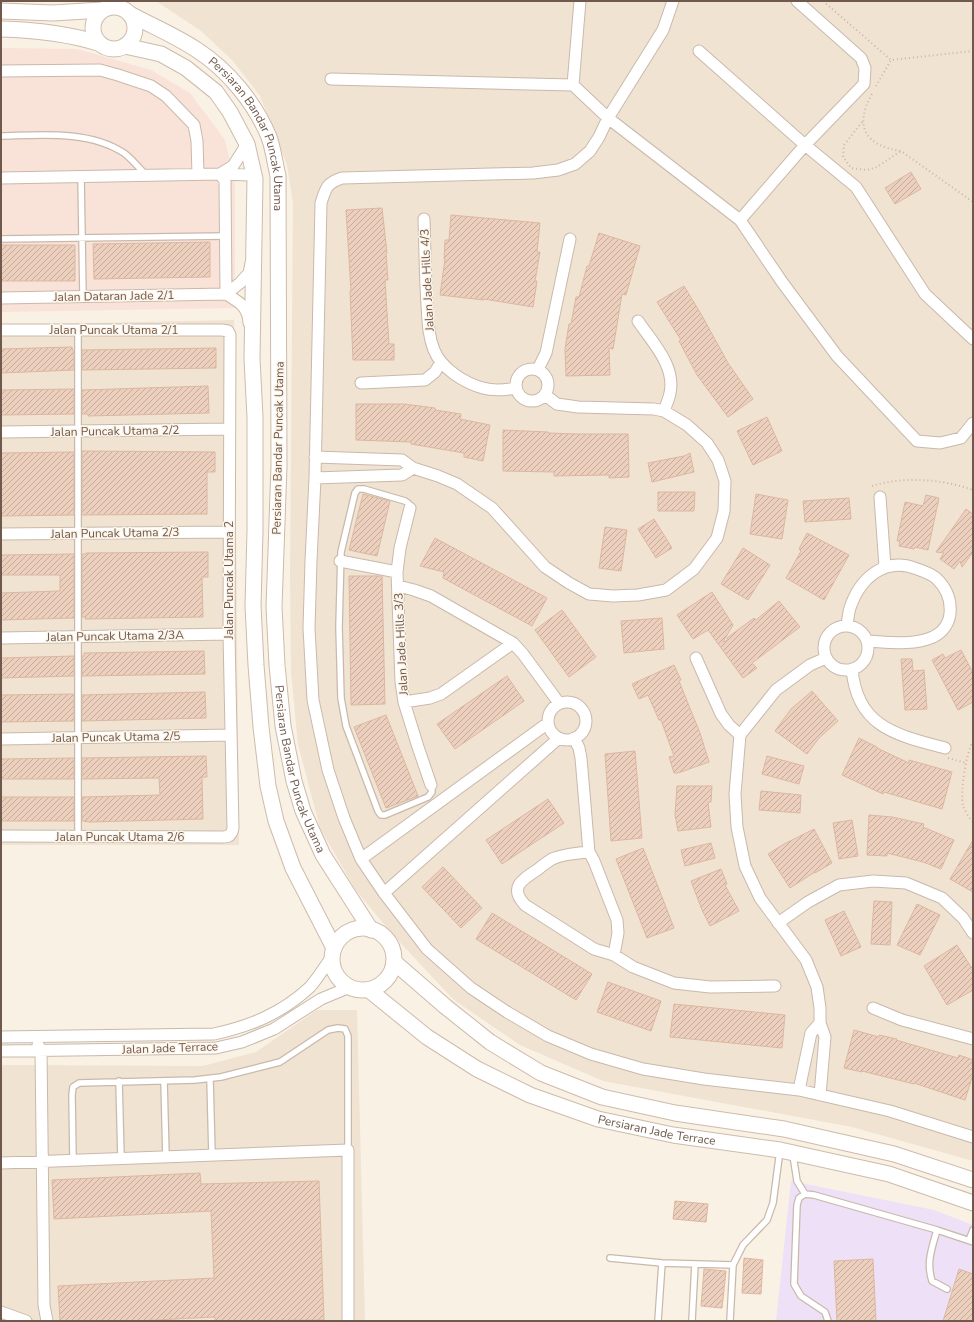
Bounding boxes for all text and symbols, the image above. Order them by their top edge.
street label: Persiaran Bandar Puncak Utama [205,53,286,211]
street label: Jalan Jade Hills 4/3 [416,228,438,333]
street label: Jalan Dataran Jade 2/1 [52,287,175,305]
street label: Jalan Puncak Utama 2/1 [49,322,178,338]
street label: Persiaran Bandar Puncak Utama [268,361,288,535]
street label: Jalan Puncak Utama 2/2 [49,422,180,440]
street label: Jalan Puncak Utama 2 [221,521,237,640]
street label: Jalan Puncak Utama 2/3 [49,524,180,542]
street label: Jalan Jade Hills 3/3 [390,592,412,697]
street label: Jalan Puncak Utama 2/3A [45,627,184,645]
street label: Persiaran Bandar Puncak Utama [271,684,329,856]
street label: Jalan Puncak Utama 2/5 [50,728,181,746]
street label: Jalan Puncak Utama 2/6 [55,829,184,845]
street label: Jalan Jade Terrace [121,1038,218,1058]
street label: Persiaran Jade Terrace [596,1111,717,1149]

